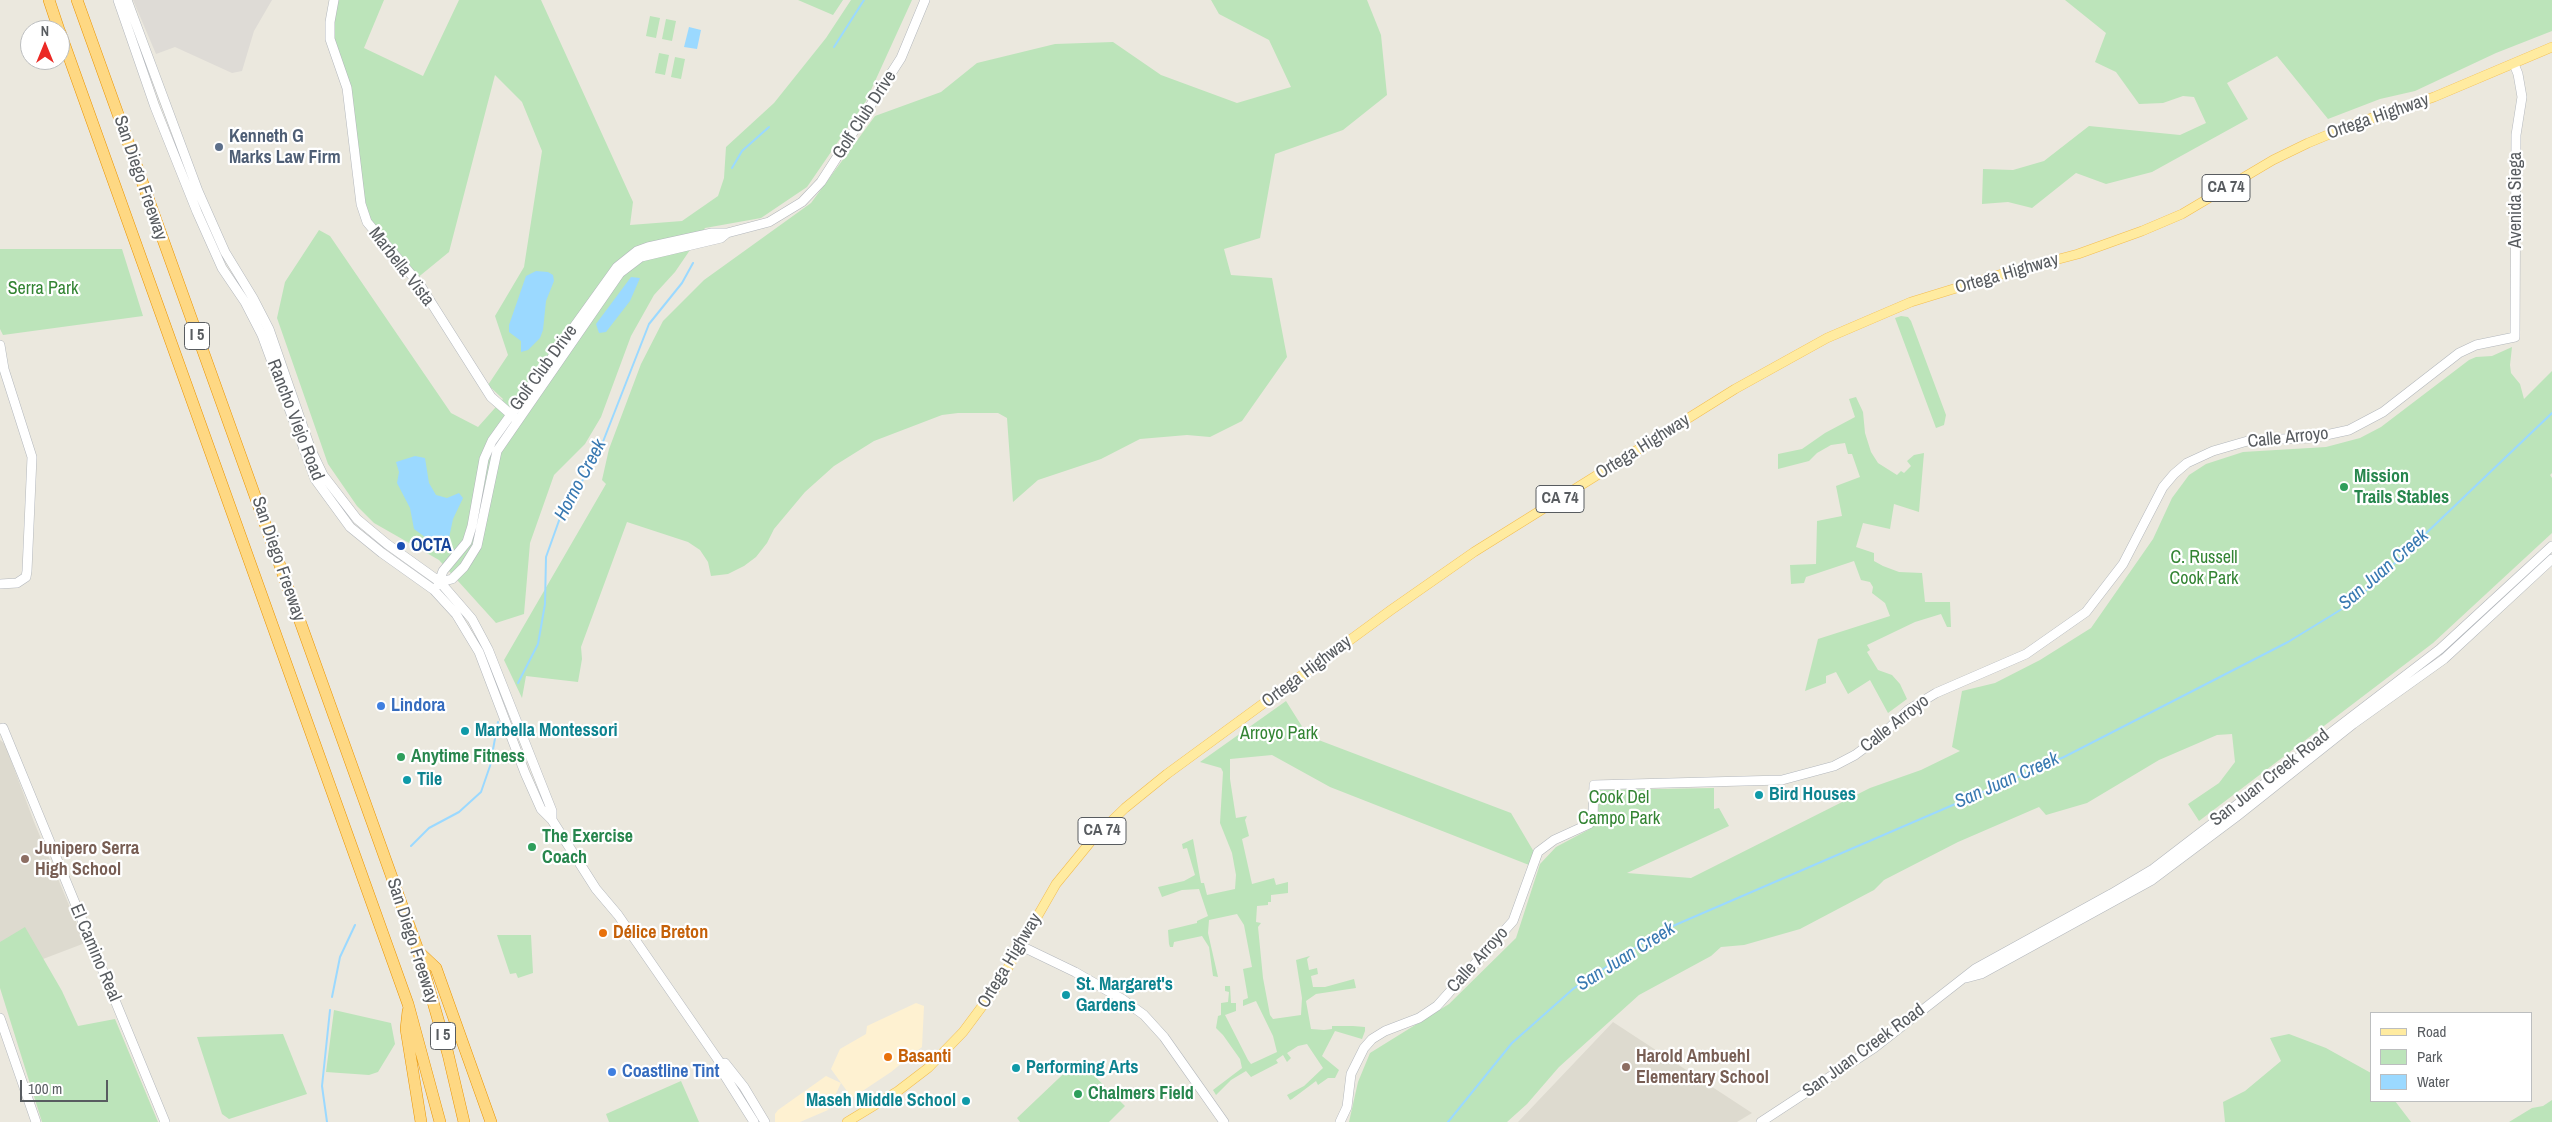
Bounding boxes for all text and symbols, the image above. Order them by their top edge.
north arrow [20,20,70,70]
text: N [41,22,49,40]
street label: Golf Club Drive [828,67,902,163]
street label: Ortega Highway [2324,89,2432,145]
street label: San Diego Freeway [109,113,171,243]
place label: Kenneth G Marks Law Firm [229,126,341,168]
marker: Kenneth G Marks Law Firm [213,141,225,153]
street label: Avenida Siega [2505,152,2527,248]
road number: CA 74 [2202,174,2250,202]
street label: Marbella Vista [364,223,438,311]
street label: Ortega Highway [1953,249,2061,299]
park label: Serra Park [8,278,78,300]
street label: Golf Club Drive [506,321,582,415]
road number: I 5 [184,322,210,350]
street label: Rancho Viejo Road [262,356,328,484]
street label: Ortega Highway [1592,410,1694,484]
street label: Calle Arroyo [2246,423,2330,453]
water label: Horno Creek [550,436,612,524]
place label: Mission Trails Stables [2354,466,2449,508]
marker: Mission Trails Stables [2338,481,2350,493]
road number: CA 74 [1536,486,1584,512]
street label: San Diego Freeway [247,494,309,624]
water label: San Juan Creek [2334,525,2434,615]
place label: OCTA [411,535,452,557]
marker: OCTA [395,540,407,552]
park label: C. Russell Cook Park [2170,547,2238,590]
street label: Ortega Highway [1258,631,1356,713]
street label: Calle Arroyo [1856,690,1934,758]
place label: Lindora [391,695,445,717]
marker: Lindora [375,700,387,712]
place label: Marbella Montessori [475,720,618,742]
park label: Arroyo Park [1240,723,1318,745]
marker: Marbella Montessori [459,725,471,737]
street label: San Juan Creek Road [2206,725,2334,831]
place label: Anytime Fitness [411,746,525,768]
water label: San Juan Creek [1951,748,2063,814]
marker: Anytime Fitness [395,751,407,763]
place label: Tile [417,769,442,791]
marker: Tile [401,774,413,786]
place label: Bird Houses [1769,784,1856,806]
park label: Cook Del Campo Park [1578,787,1660,830]
marker: Bird Houses [1753,789,1765,801]
road number: CA 74 [1078,818,1126,844]
place label: The Exercise Coach [542,826,633,869]
place label: Junipero Serra High School [35,838,139,881]
marker: The Exercise Coach [526,841,538,853]
marker: Junipero Serra High School [19,853,31,865]
street label: San Diego Freeway [382,876,442,1006]
street label: El Camino Real [65,901,125,1005]
street label: Ortega Highway [973,910,1047,1012]
water label: San Juan Creek [1573,918,1679,996]
place label: Délice Breton [613,922,708,944]
street label: Calle Arroyo [1443,923,1513,997]
marker: Délice Breton [597,927,609,939]
place label: St. Margaret's Gardens [1076,974,1173,1016]
marker: St. Margaret's Gardens [1060,989,1072,1001]
street label: San Juan Creek Road [1799,1000,1929,1102]
legend [2370,1012,2532,1102]
text: Road [2417,1021,2446,1042]
road number: I 5 [430,1022,456,1050]
place label: Basanti [898,1046,951,1068]
place label: Harold Ambuehl Elementary School [1636,1046,1769,1088]
text: Park [2417,1046,2442,1067]
marker: Basanti [882,1051,894,1063]
place label: Performing Arts [1026,1057,1138,1079]
place label: Coastline Tint [622,1061,719,1083]
marker: Harold Ambuehl Elementary School [1620,1061,1632,1073]
marker: Performing Arts [1010,1062,1022,1074]
marker: Coastline Tint [606,1066,618,1078]
scale bar [22,1070,110,1102]
text: Water [2417,1071,2449,1092]
text: 100 m [28,1078,62,1099]
place label: Chalmers Field [1088,1083,1194,1105]
marker: Chalmers Field [1072,1088,1084,1100]
place label: Maseh Middle School [806,1090,956,1112]
marker: Maseh Middle School [960,1095,972,1107]

